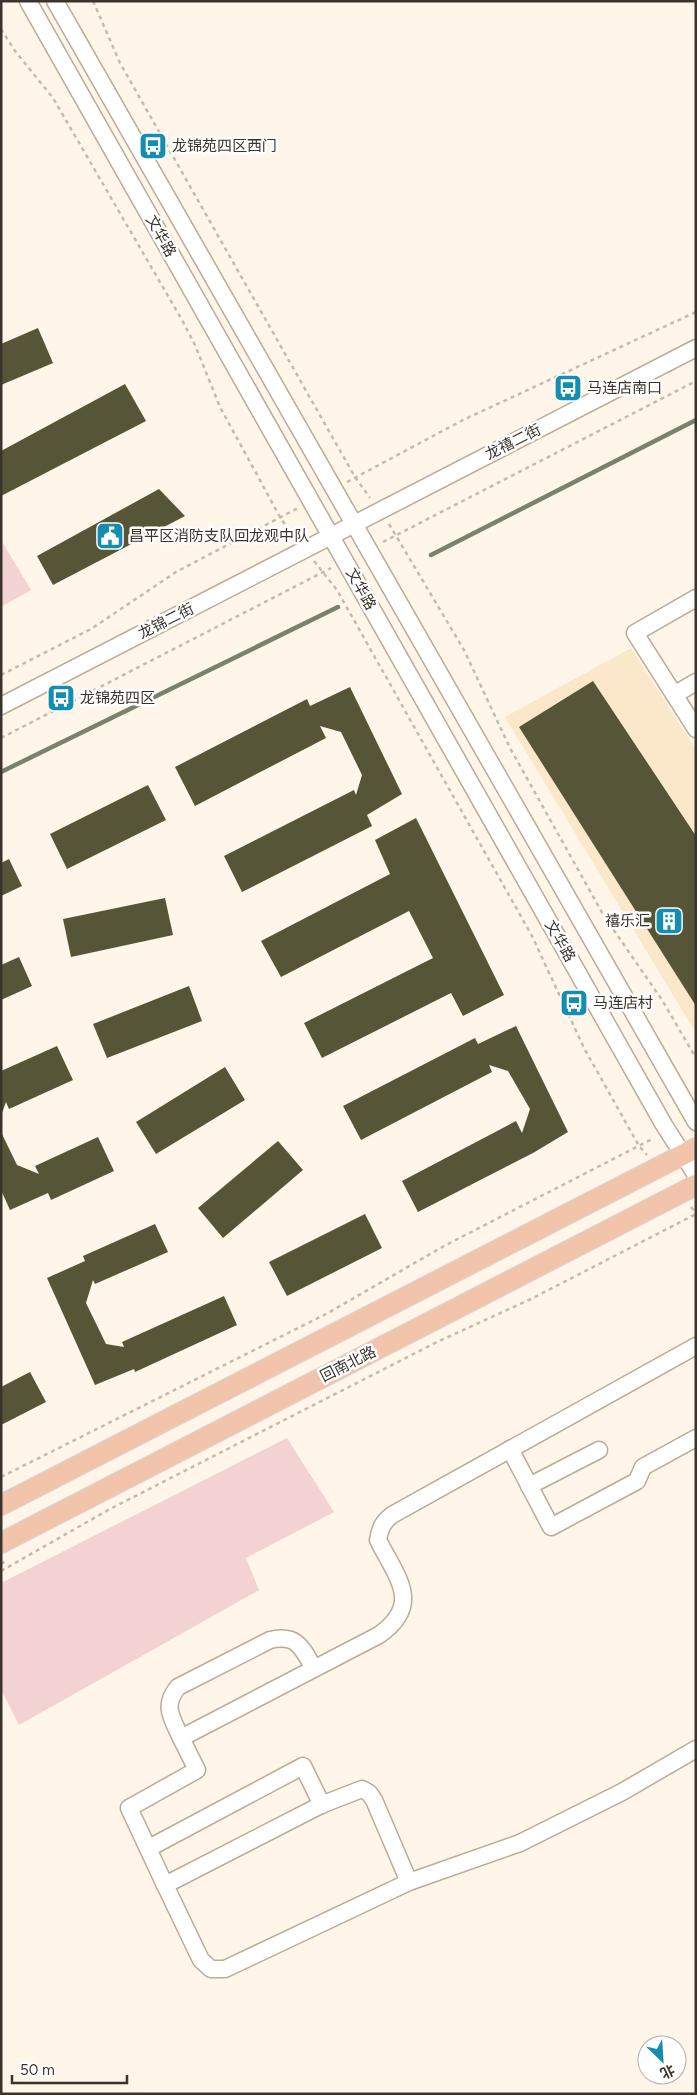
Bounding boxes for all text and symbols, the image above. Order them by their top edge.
bus stop icon: 龙锦苑四区西门 [138,131,168,161]
place label: 龙锦苑四区西门 [172,137,277,155]
street label: 文华路 [142,212,180,260]
bus stop icon: 马连店南口 [553,373,583,403]
place label: 马连店南口 [587,379,662,397]
street label: 龙禧二街 [482,420,544,464]
public building icon: 昌平区消防支队回龙观中队 [95,521,125,551]
place label: 昌平区消防支队回龙观中队 [129,527,309,545]
street label: 文华路 [342,565,380,613]
street label: 龙锦二街 [135,599,197,643]
bus stop icon: 龙锦苑四区 [46,683,76,713]
place label: 龙锦苑四区 [80,689,155,707]
building icon: 禧乐汇 [654,906,684,936]
place label: 禧乐汇 [605,912,650,930]
street label: 文华路 [541,917,579,965]
bus stop icon: 马连店村 [559,988,589,1018]
place label: 马连店村 [593,994,653,1012]
street label: 回南北路 [317,1342,379,1386]
north arrow [637,2035,687,2085]
scale bar [12,2052,128,2084]
text: 50 m [20,2061,55,2079]
text: 北 [657,2061,677,2082]

